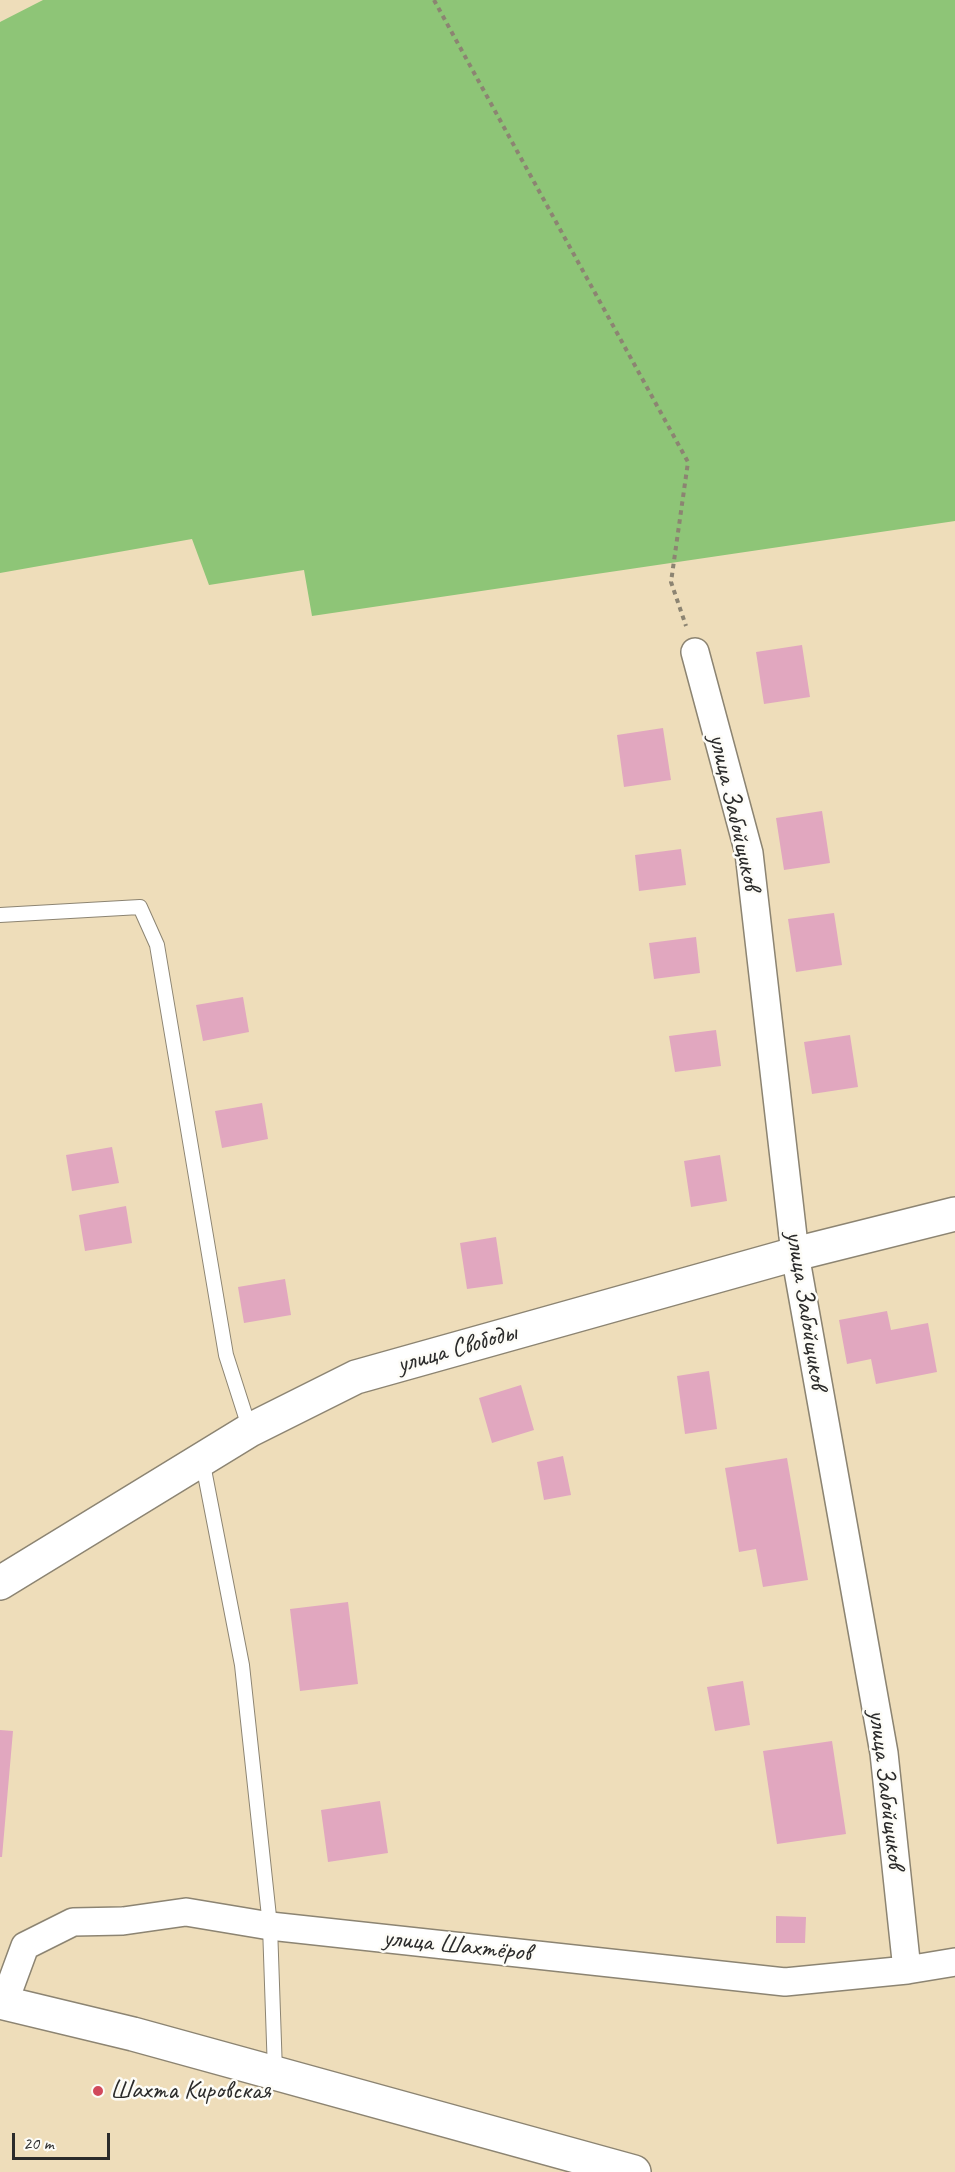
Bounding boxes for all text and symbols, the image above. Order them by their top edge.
street label: улица Забойщиков [701,731,767,893]
street label: улица Забойщиков [778,1229,834,1391]
street label: улица Свободы [394,1317,520,1381]
street label: улица Забойщиков [861,1708,911,1870]
street label: улица Шахтёров [382,1923,532,1969]
place label: Шахта Кировская [110,2075,271,2107]
marker: Шахта Кировская [91,2084,105,2098]
scale bar [15,2121,112,2159]
text: 20 m [23,2132,54,2154]

